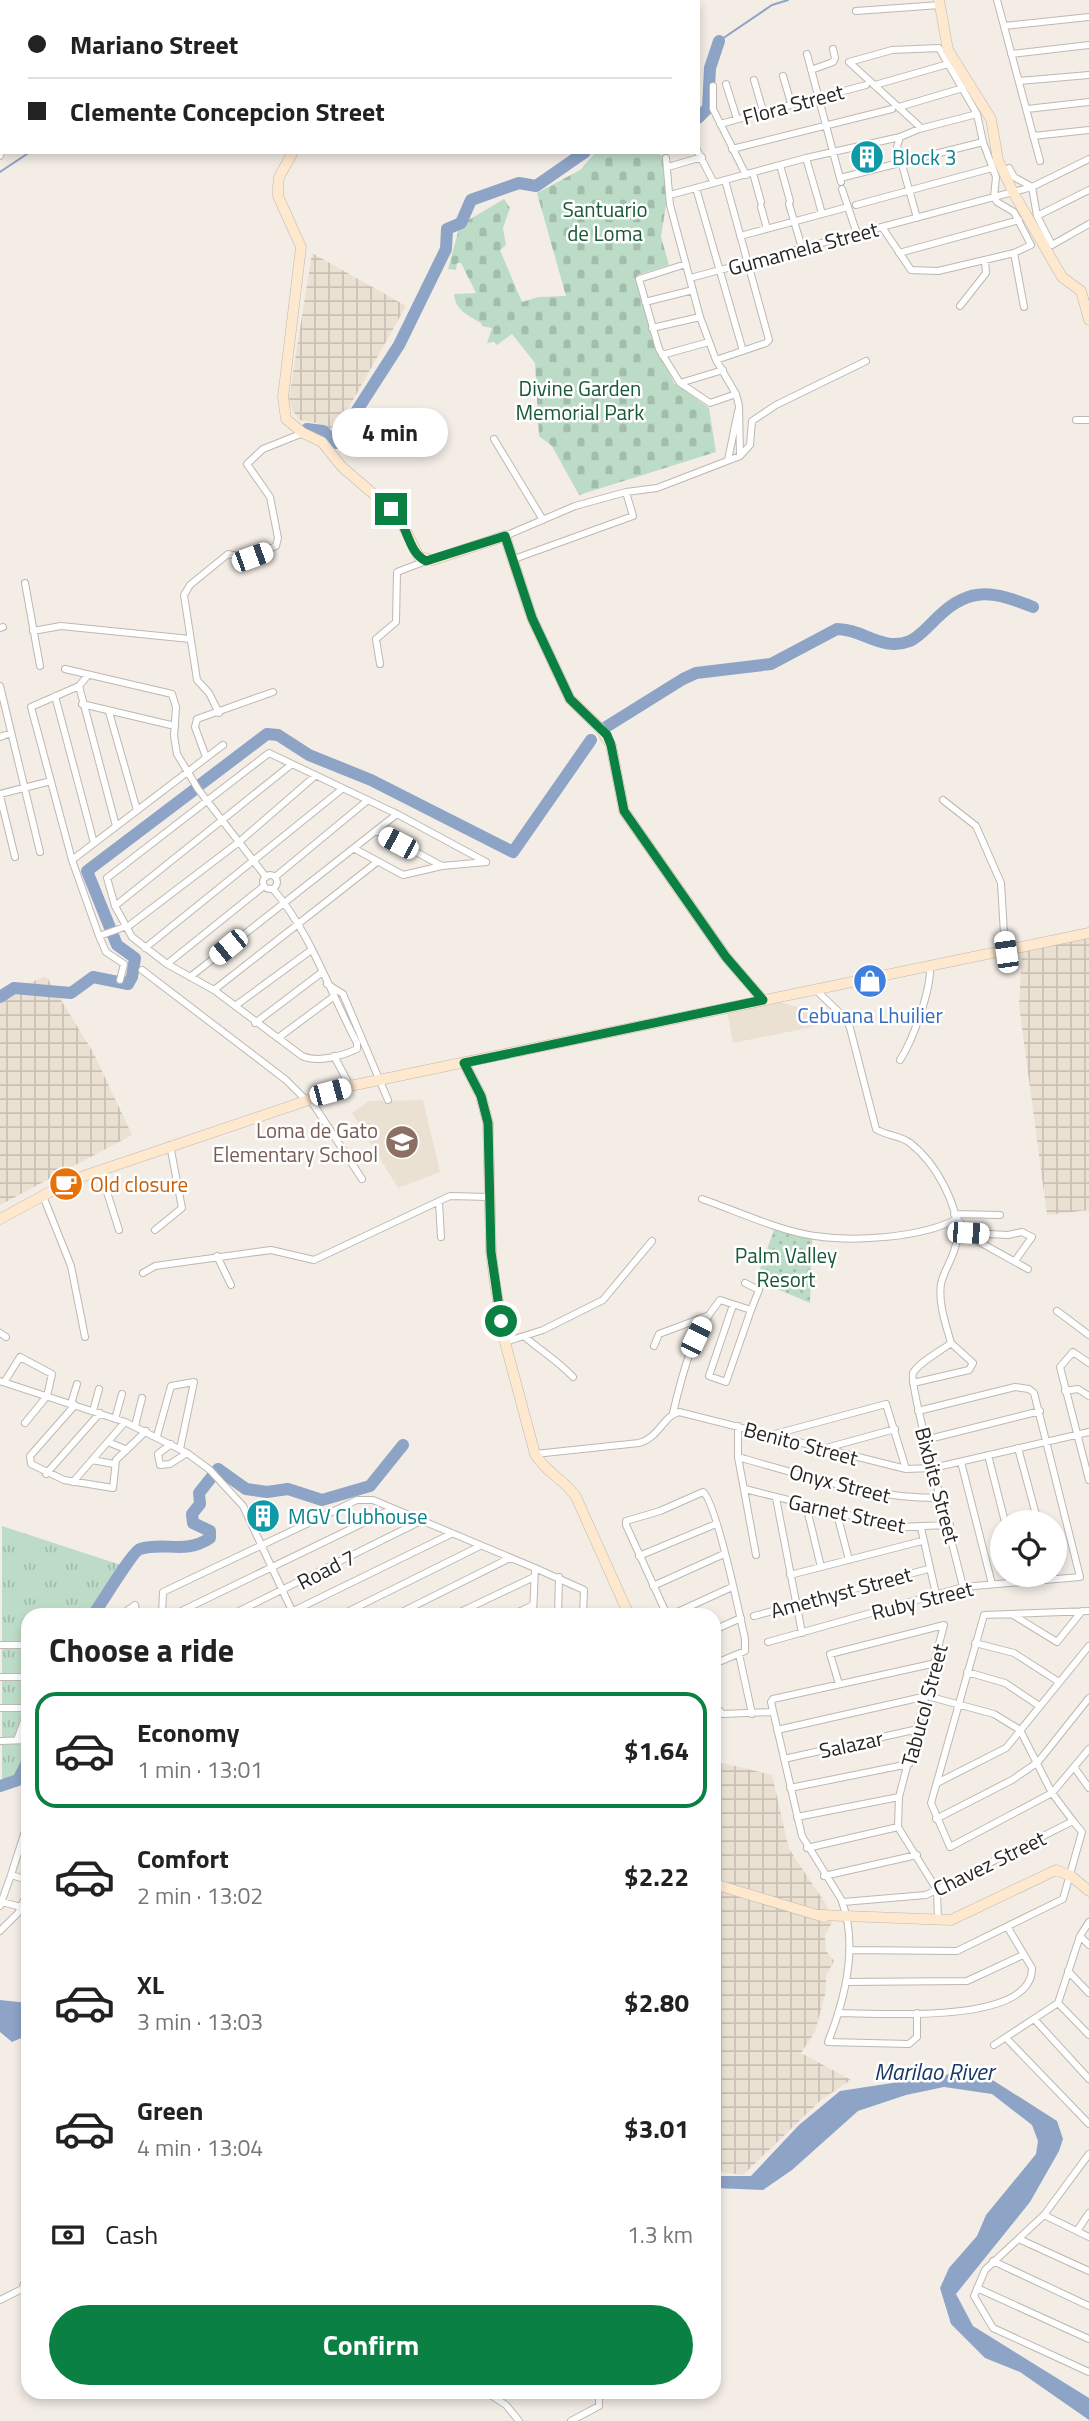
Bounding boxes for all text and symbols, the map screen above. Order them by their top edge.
text: Mariano Street [70,25,238,64]
street label: Flora Street [739,75,848,133]
text: Clemente Concepcion Street [70,92,385,131]
building icon: Block 3 [848,138,886,176]
place label: Block 3 [892,141,956,173]
park label: Santuario de Loma [562,193,648,249]
street label: Gumamela Street [724,212,882,283]
park label: Divine Garden Memorial Park [516,372,644,428]
callout: 4 min [333,407,449,456]
text: 4 min [362,415,418,450]
route end [375,493,407,525]
car [229,540,276,574]
car [375,824,422,862]
car [206,926,251,968]
car [993,930,1020,974]
shop icon: Cebuana Lhuilier [851,962,889,1000]
place label: Cebuana Lhuilier [797,999,943,1031]
car [307,1076,354,1108]
place label: Loma de Gato Elementary School [213,1114,378,1170]
school or university icon: Loma de Gato Elementary School [383,1123,421,1161]
cafe icon: Old closure [47,1165,85,1203]
place label: Old closure [90,1168,188,1200]
car [947,1221,990,1245]
park label: Palm Valley Resort [735,1239,837,1295]
route start [485,1305,517,1337]
car [678,1314,715,1360]
street label: Benito Street [741,1412,862,1474]
street label: Bixbite Street [907,1423,969,1547]
street label: Onyx Street [786,1455,895,1511]
street label: Garnet Street [786,1485,909,1541]
building icon: MGV Clubhouse [244,1497,282,1535]
place label: MGV Clubhouse [288,1500,428,1532]
map controls [990,1510,1067,1587]
button: locate [990,1510,1067,1587]
street label: Road 7 [291,1541,361,1597]
street label: Amethyst Street [767,1558,916,1626]
street label: Ruby Street [868,1572,977,1628]
text: Choose a ride [49,1626,234,1674]
street label: Tabucol Street [892,1640,956,1770]
text: Economy [137,1713,239,1752]
icon: car [53,1719,116,1782]
street label: Salazar [816,1722,886,1766]
text: $1.64 [624,1731,689,1770]
text: 1 min · 13:01 [137,1752,263,1787]
street label: Chavez Street [927,1822,1051,1904]
text: Comfort [137,1839,229,1878]
icon: car [53,1845,116,1908]
text: $2.22 [624,1857,689,1896]
text: 2 min · 13:02 [137,1878,263,1913]
text: XL [137,1965,164,2004]
icon: car [53,1971,116,2034]
text: $2.80 [624,1983,689,2022]
text: 3 min · 13:03 [137,2004,263,2039]
water label: Marilao River [874,2054,997,2089]
text: Green [137,2091,203,2130]
icon: car [53,2097,116,2160]
text: $3.01 [624,2109,689,2148]
text: 4 min · 13:04 [137,2130,263,2165]
text: Cash [105,2215,158,2254]
icon: cash [49,2216,87,2254]
text: 1.3 km [627,2217,693,2252]
button: Confirm [49,2305,693,2385]

